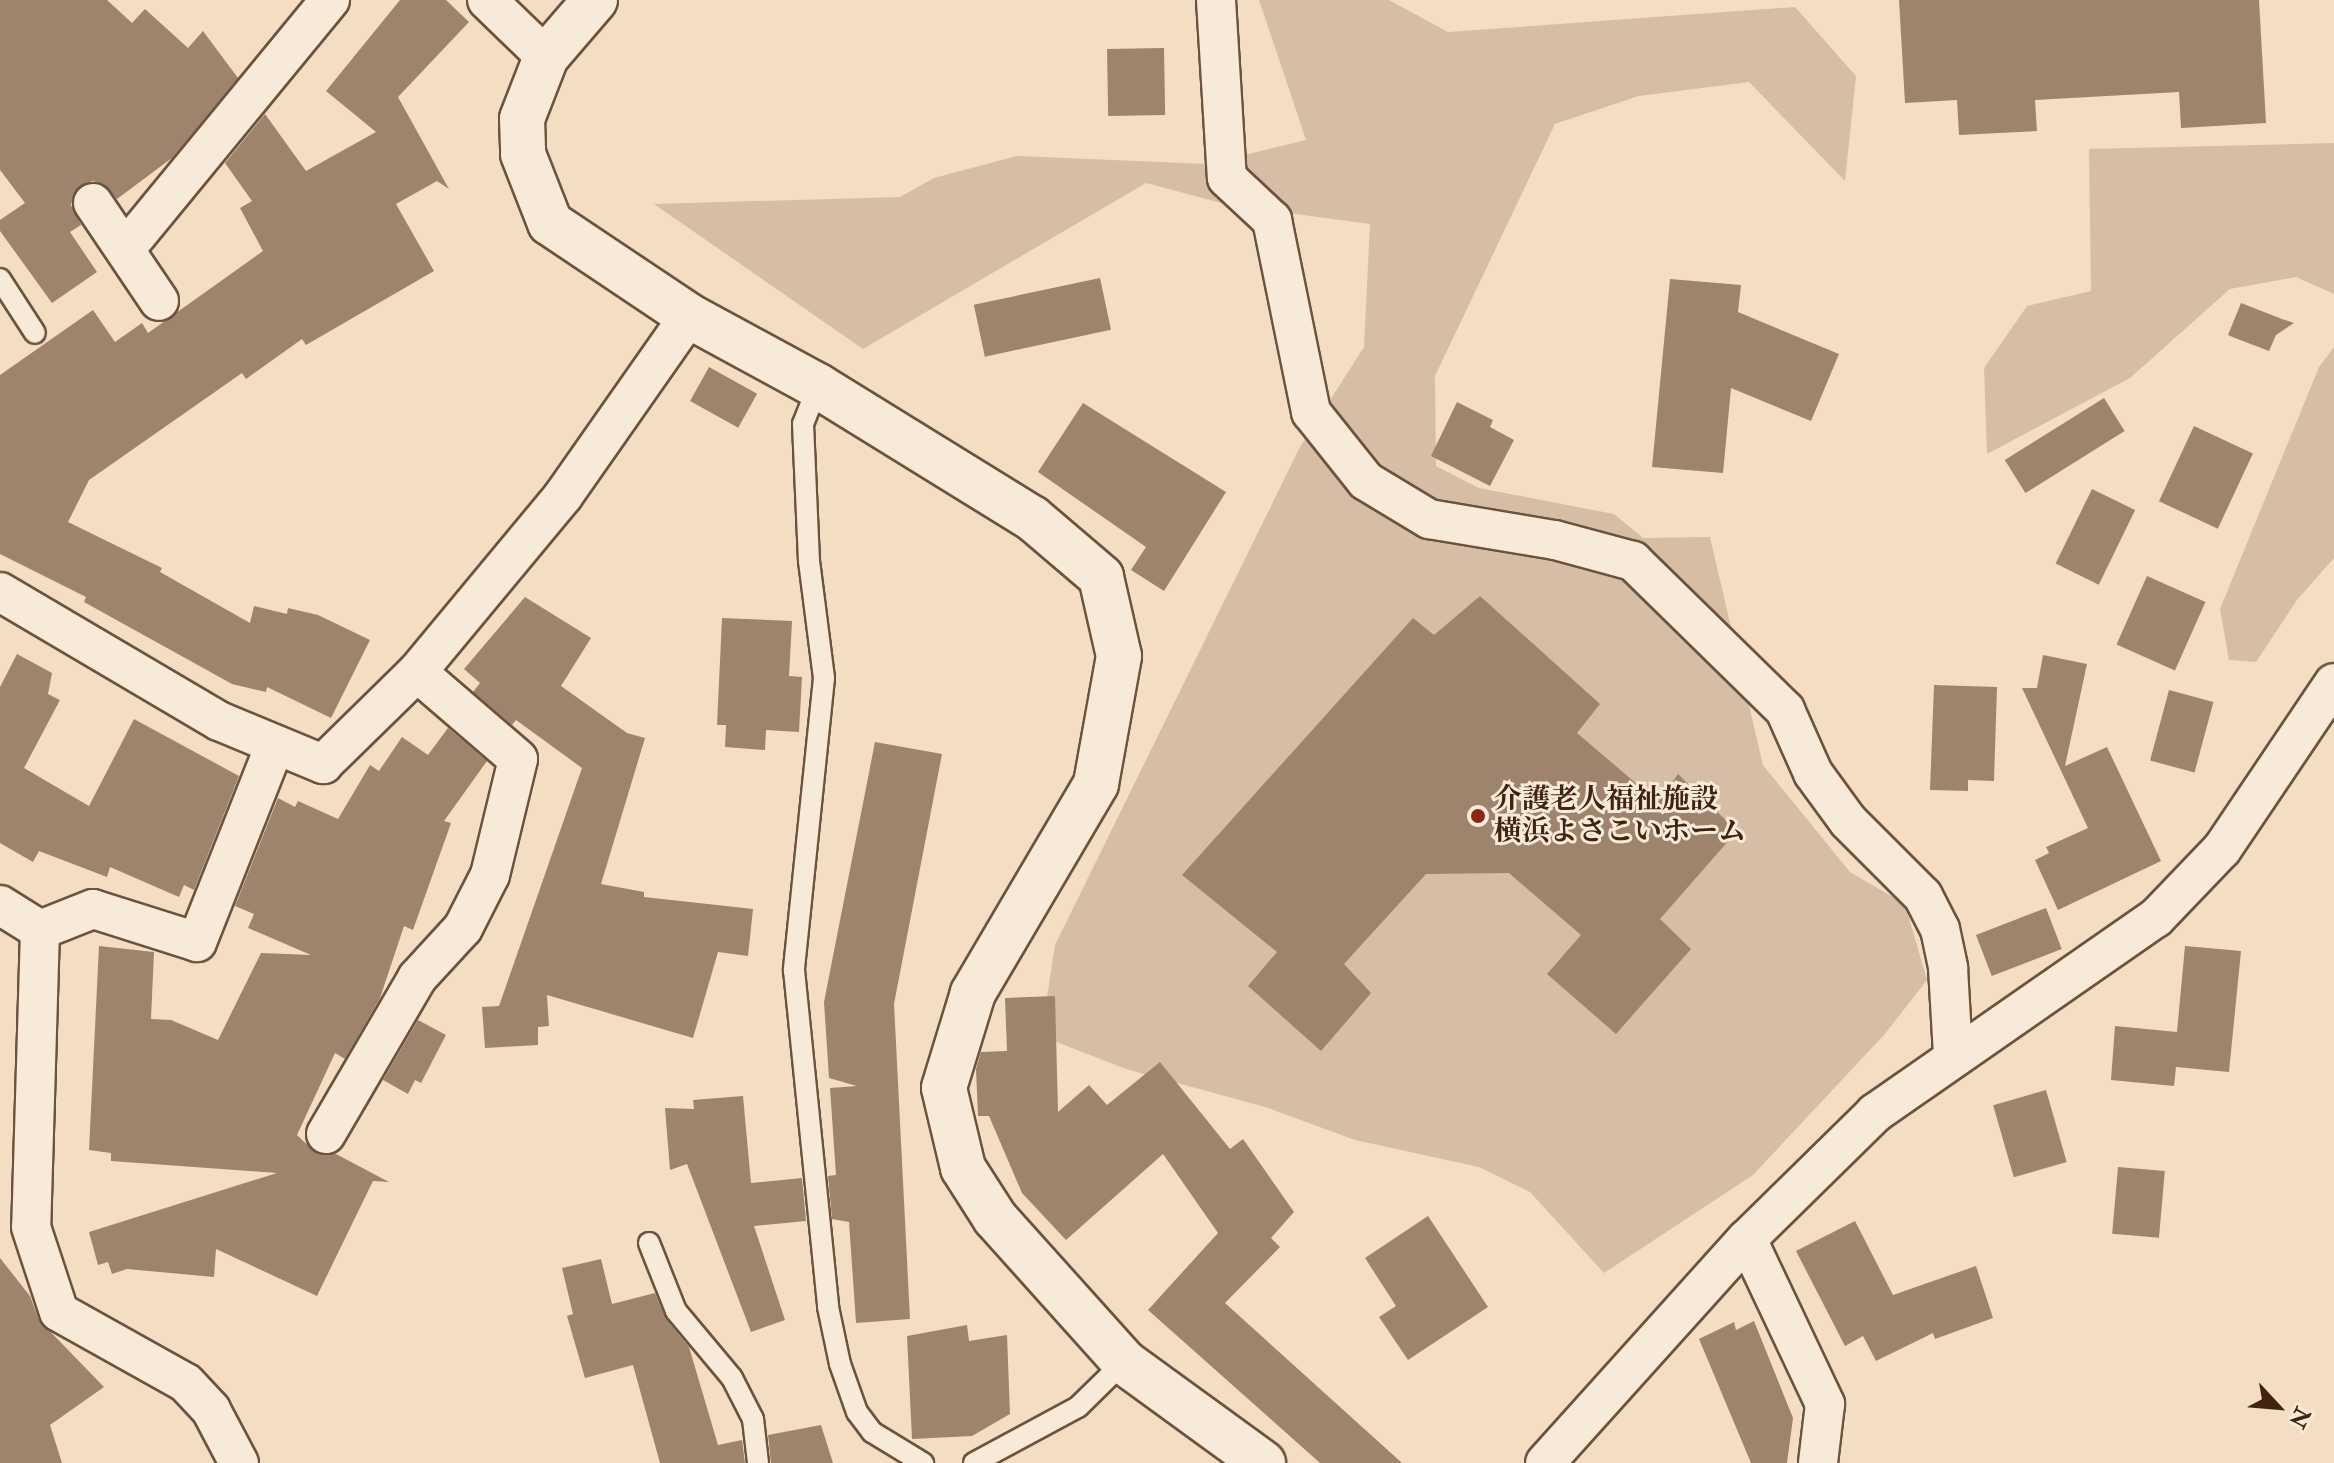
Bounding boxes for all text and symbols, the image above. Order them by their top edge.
place label: 介護老人福祉施設 横浜よさこいホーム [1494,783,1746,849]
marker: 介護老人福祉施設 横浜よさこいホーム [1469,807,1487,825]
north arrow [2238,1367,2318,1447]
text: N [2283,1403,2316,1433]

